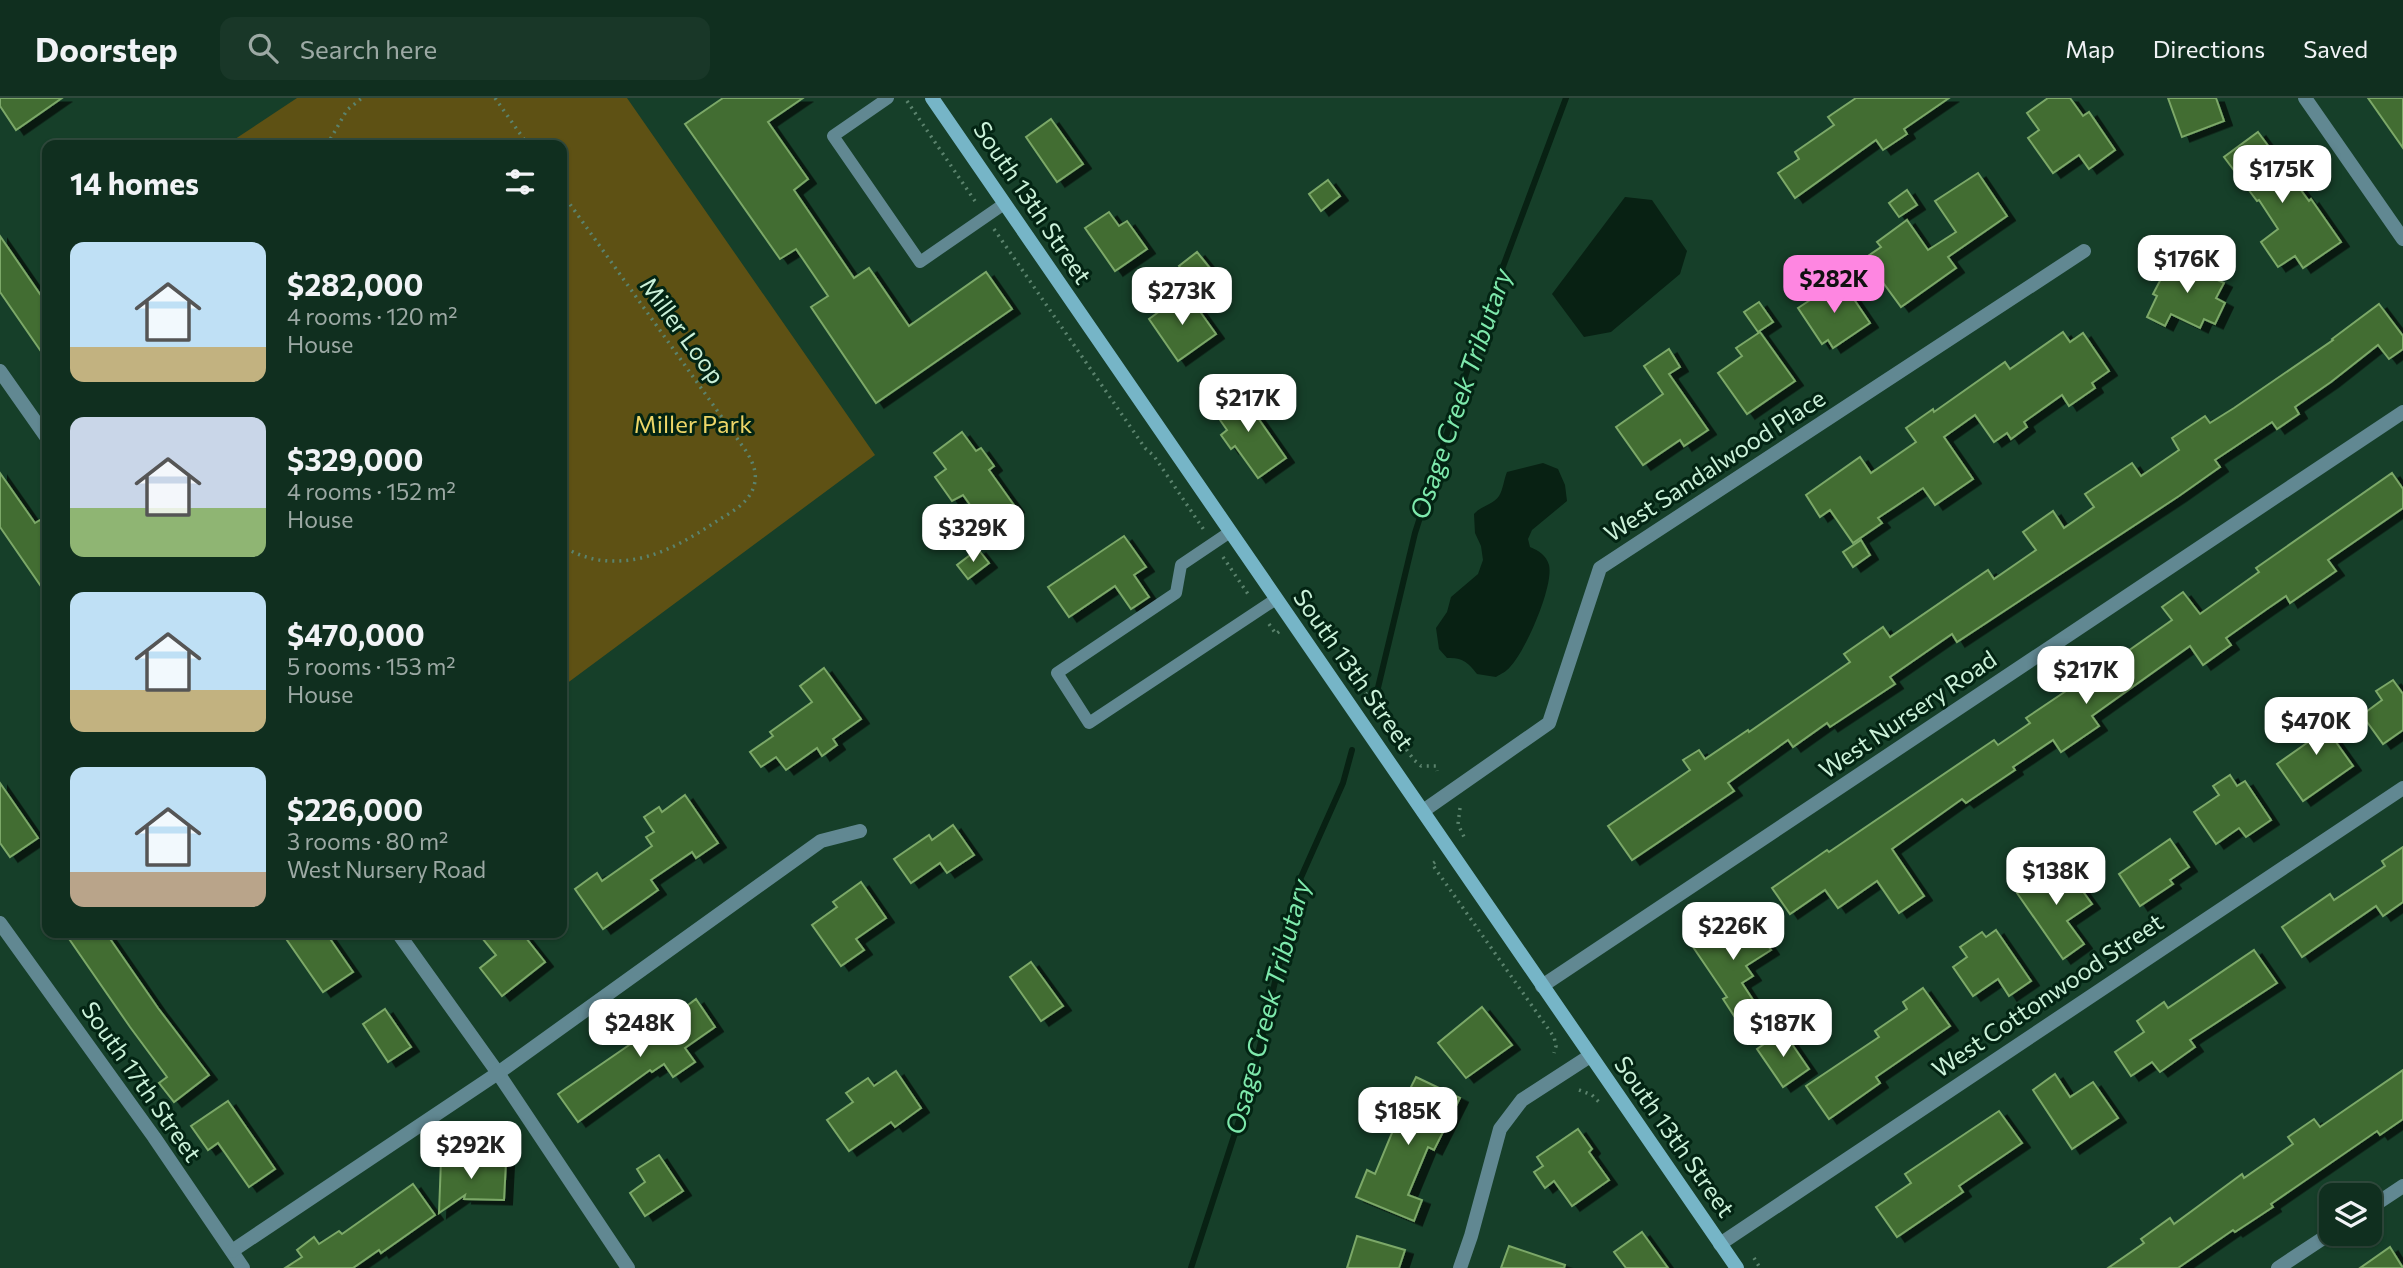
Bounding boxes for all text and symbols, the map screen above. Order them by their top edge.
search box [220,17,710,80]
text: Doorstep [35,28,178,69]
icon: search [244,29,282,67]
text: Search here [300,33,437,64]
text: Map [2065,34,2115,63]
text: Directions [2153,34,2265,63]
text: Saved [2303,34,2368,63]
street label: South 13th Street [968,115,1098,289]
pin: $175K [2233,146,2331,205]
text: $175K [2249,154,2315,182]
icon: filters [501,163,539,201]
text: 14 homes [70,164,199,201]
pin: $176K [2138,236,2236,295]
text: $176K [2154,244,2220,272]
pin: $282K [1785,256,1883,315]
water label: Osage Creek Tributary [1402,263,1518,523]
text: $282K [1799,264,1869,292]
text: $282,000 [287,265,423,302]
pin: $273K [1133,268,1231,327]
icon: home [126,270,210,354]
street label: Miller Loop [635,271,732,389]
text: $273K [1148,276,1216,304]
text: 4 rooms · 120 m² [287,302,458,330]
text: House [287,330,353,358]
pin: $217K [1199,374,1297,434]
street label: West Sandalwood Place [1598,382,1830,547]
text: $217K [1215,383,1281,411]
park label: Miller Park [634,409,752,438]
text: $329,000 [287,440,423,477]
icon: home [126,445,210,529]
text: 4 rooms · 152 m² [287,477,456,505]
pin: $329K [924,504,1022,564]
text: House [287,505,353,533]
text: $329K [938,513,1008,541]
street label: South 13th Street [1288,583,1421,755]
text: $470,000 [287,615,425,652]
icon: home [126,620,210,704]
street label: West Nursery Road [1813,644,2001,784]
pin: $217K [2037,646,2135,706]
text: 5 rooms · 153 m² [287,652,456,680]
text: $217K [2053,655,2119,683]
text: House [287,680,353,708]
pin: $470K [2267,698,2365,757]
text: $470K [2281,706,2351,734]
text: $226,000 [287,790,423,827]
icon: home [126,795,210,879]
text: 3 rooms · 80 m² [287,827,448,855]
pin: $138K [2007,848,2105,907]
text: West Nursery Road [287,855,486,883]
text: $138K [2022,856,2090,884]
water label: Osage Creek Tributary [1218,874,1316,1138]
pin: $226K [1684,902,1782,962]
street label: West Cottonwood Street [1926,906,2168,1083]
text: $226K [1698,911,1768,939]
street label: South 17th Street [76,995,208,1167]
pin: $248K [591,1000,689,1059]
pin: $187K [1734,1000,1832,1059]
text: $248K [605,1008,675,1036]
text: $187K [1750,1008,1816,1036]
street label: South 13th Street [1609,1050,1742,1222]
pin: $185K [1359,1088,1457,1147]
text: $185K [1374,1096,1442,1124]
pin: $292K [422,1122,520,1181]
text: $292K [436,1130,506,1158]
map controls [2319,1183,2382,1246]
button: layers [2319,1183,2382,1246]

